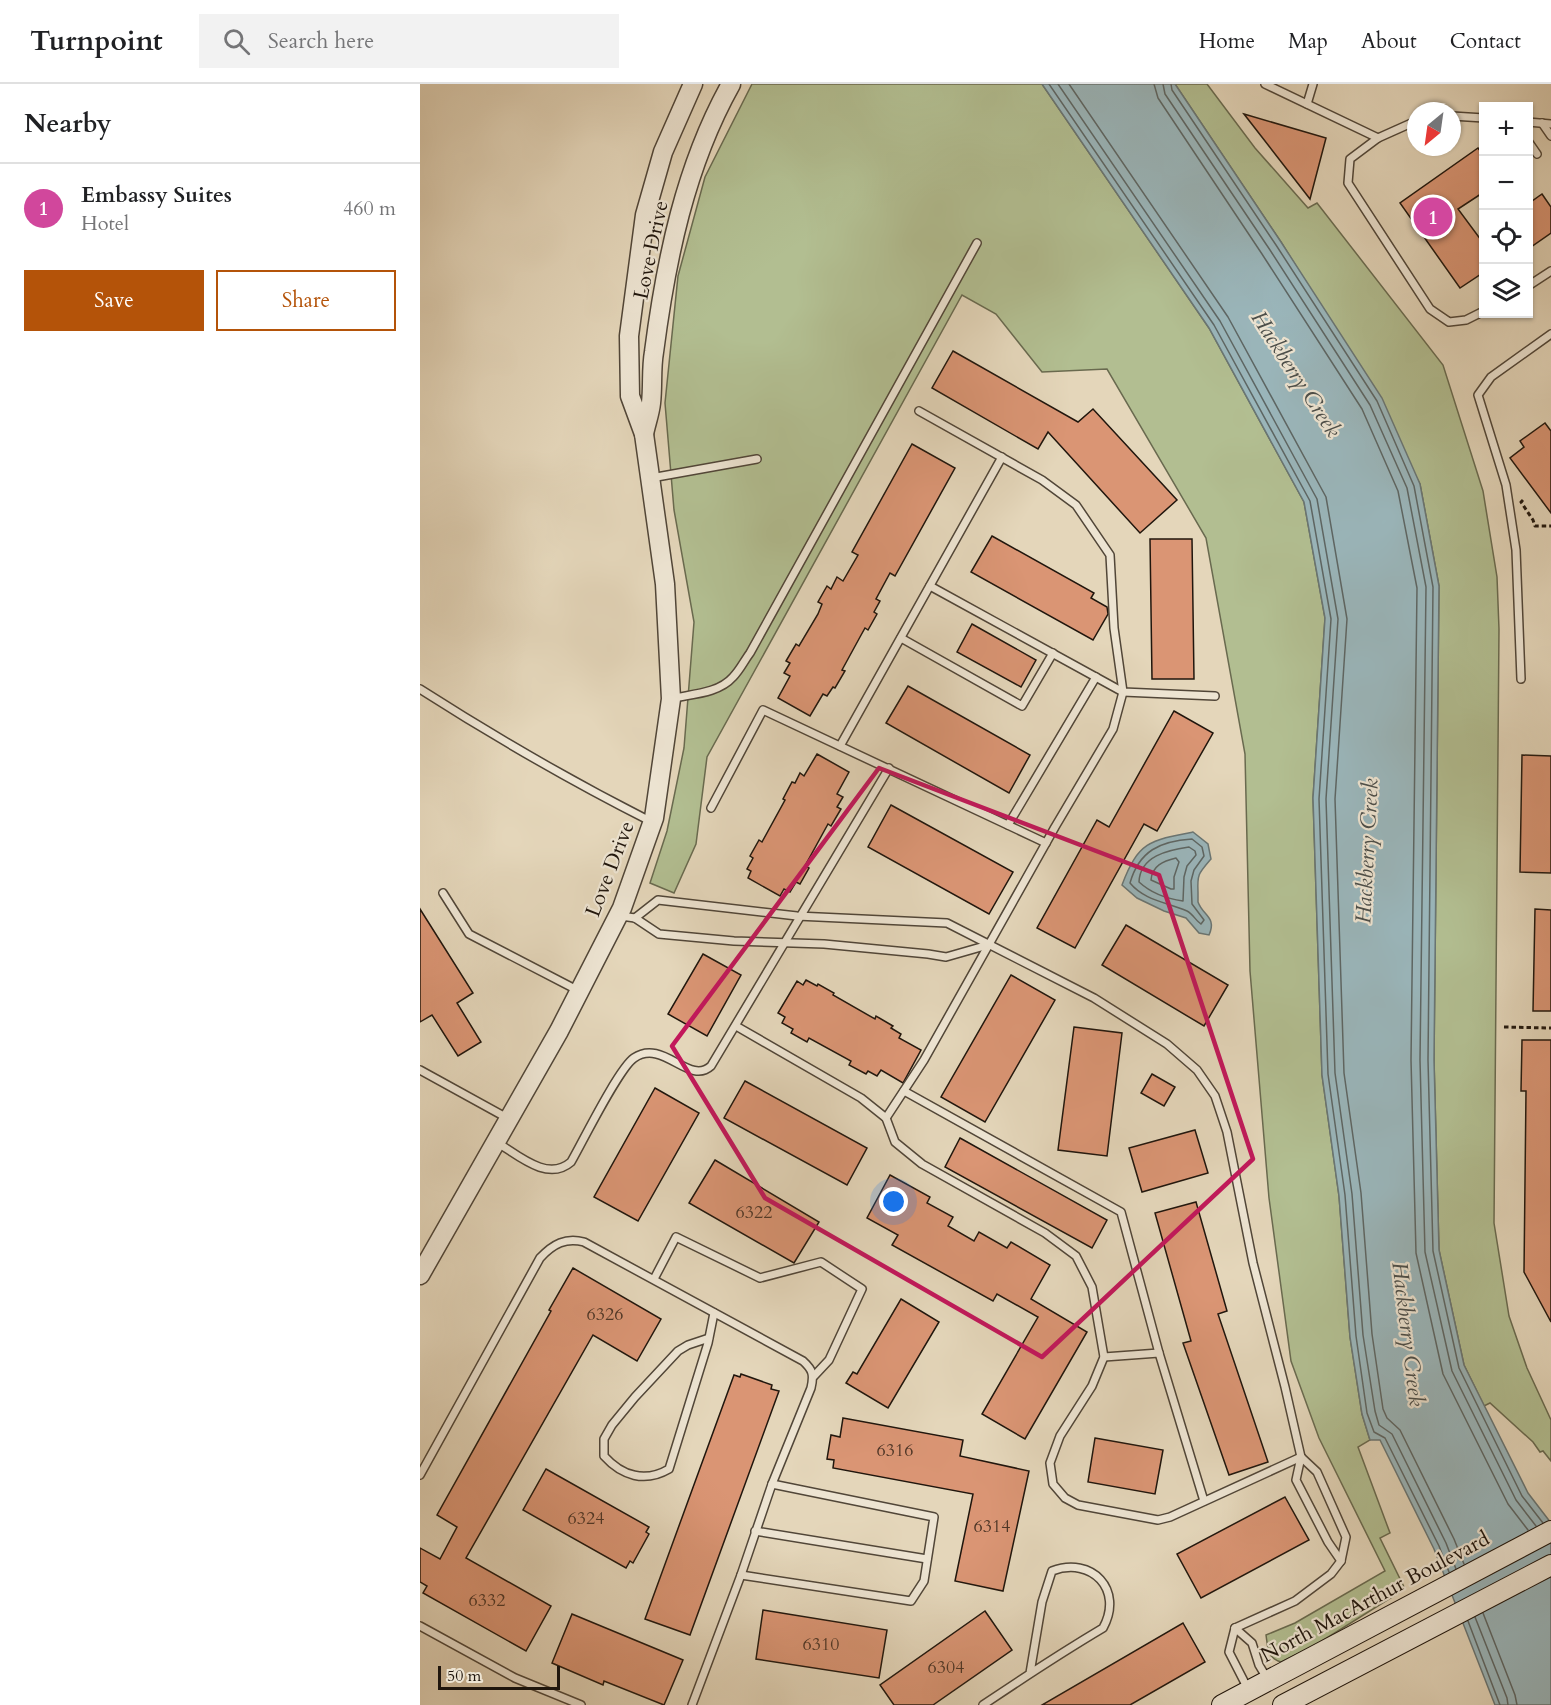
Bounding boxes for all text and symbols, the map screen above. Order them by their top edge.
search box [199,14,619,68]
text: Turnpoint [30,22,163,60]
icon: search [220,25,253,58]
text: Search here [268,26,374,56]
text: Home [1199,27,1255,56]
text: Map [1288,27,1328,56]
text: About [1361,27,1417,56]
text: Contact [1450,27,1521,56]
north arrow [1407,102,1461,156]
map controls [1479,102,1533,318]
button: + [1479,102,1533,156]
text: Nearby [24,106,112,141]
button: − [1479,156,1533,210]
text: Embassy Suites [81,180,232,210]
pin: 1 [1414,194,1452,240]
text: 1 [38,195,49,222]
text: 460 m [343,195,396,222]
street label: Love Drive [626,198,676,302]
text: Hotel [81,210,129,237]
button: locate [1479,210,1533,264]
button: layers [1479,264,1533,318]
button: Save [24,270,204,331]
button: Share [216,270,396,331]
water label: Hackberry Creek [1244,305,1348,443]
water label: Hackberry Creek [1348,777,1386,924]
street label: Love Drive [578,817,642,921]
your location [879,1187,908,1216]
house number: 6322 [736,1200,772,1225]
water label: Hackberry Creek [1384,1260,1432,1408]
house number: 6326 [587,1302,623,1327]
house number: 6316 [877,1438,913,1463]
house number: 6324 [568,1506,604,1531]
house number: 6314 [974,1514,1010,1539]
street label: North MacArthur Boulevard [1255,1524,1495,1670]
house number: 6332 [469,1588,505,1613]
house number: 6310 [803,1632,839,1657]
house number: 6304 [928,1655,964,1680]
scale bar [438,1663,560,1690]
text: 50 m [447,1665,481,1687]

